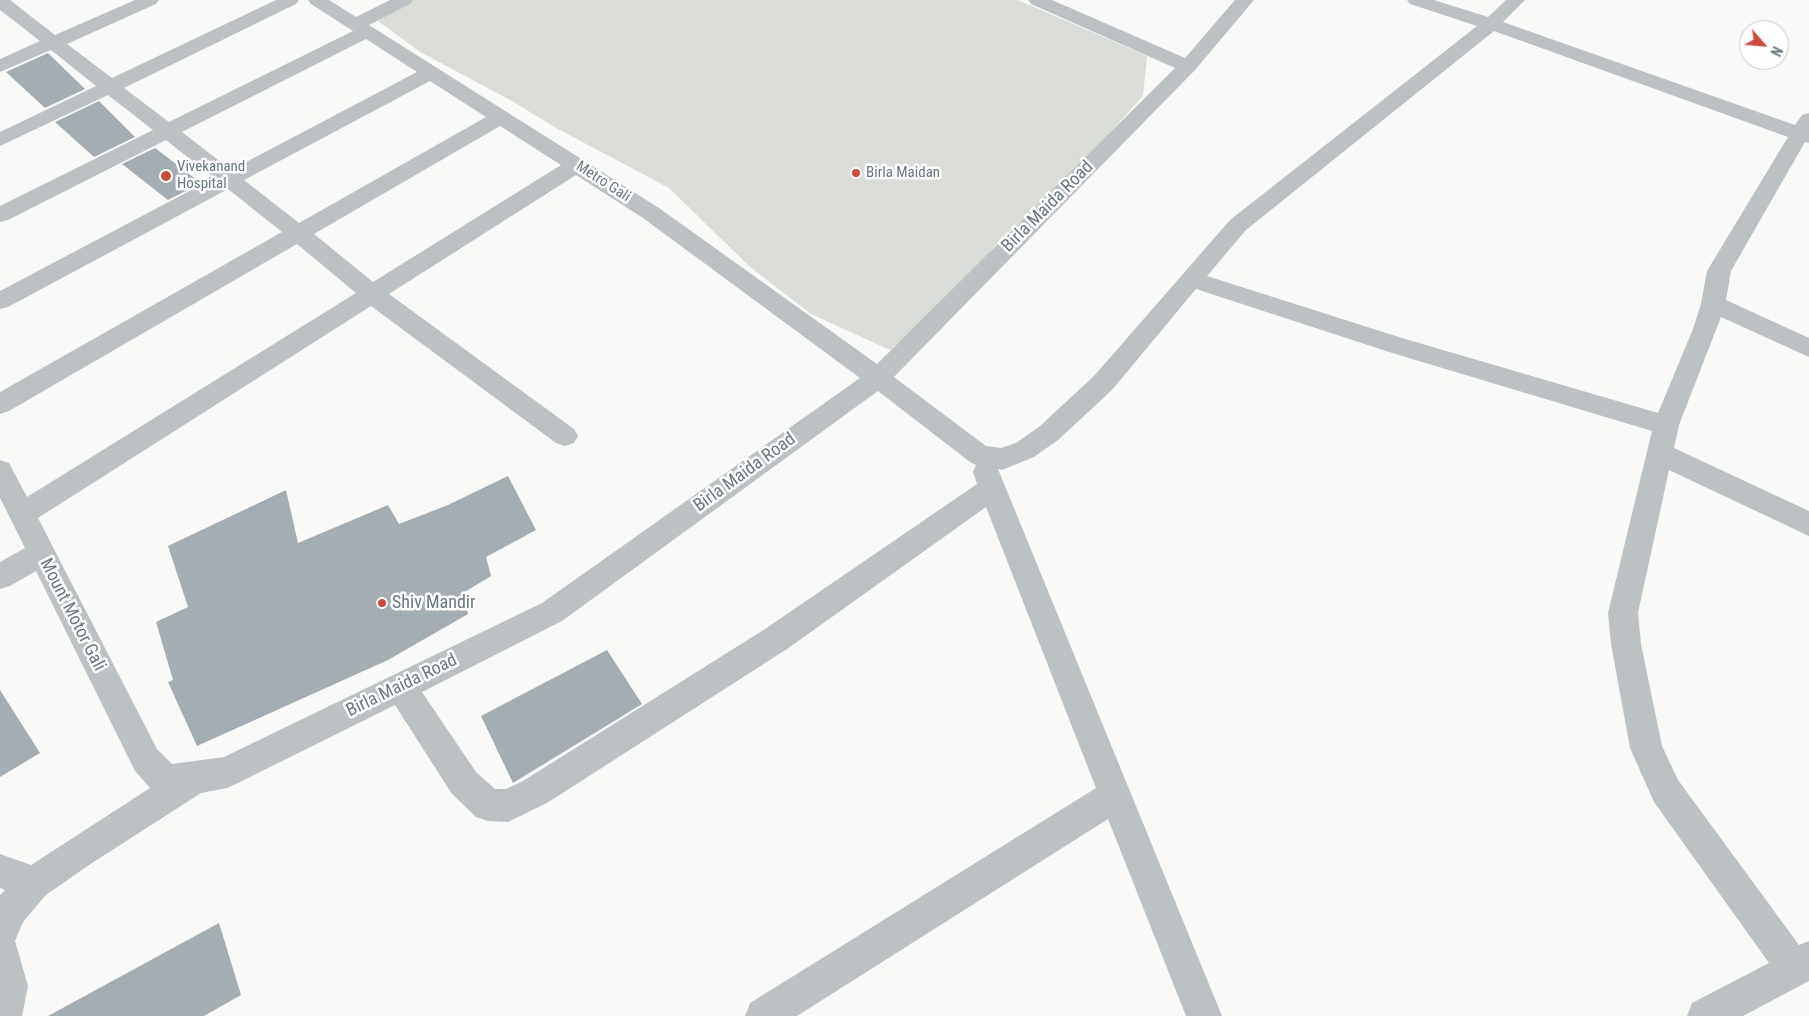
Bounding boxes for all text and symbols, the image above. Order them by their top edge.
north arrow [1739,20,1789,70]
text: N [1767,44,1786,59]
street label: Birla Maida Road [998,157,1098,257]
place label: Vivekanand Hospital [177,158,245,193]
street label: Metro Gali [572,158,634,206]
place label: Birla Maidan [866,164,940,182]
marker: Birla Maidan [850,167,862,179]
marker: Vivekanand Hospital [159,169,173,183]
street label: Birla Maida Road [690,429,800,517]
street label: Mount Motor Gali [34,555,110,675]
place label: Shiv Mandir [392,592,475,614]
marker: Shiv Mandir [376,597,388,609]
street label: Birla Maida Road [343,650,461,722]

